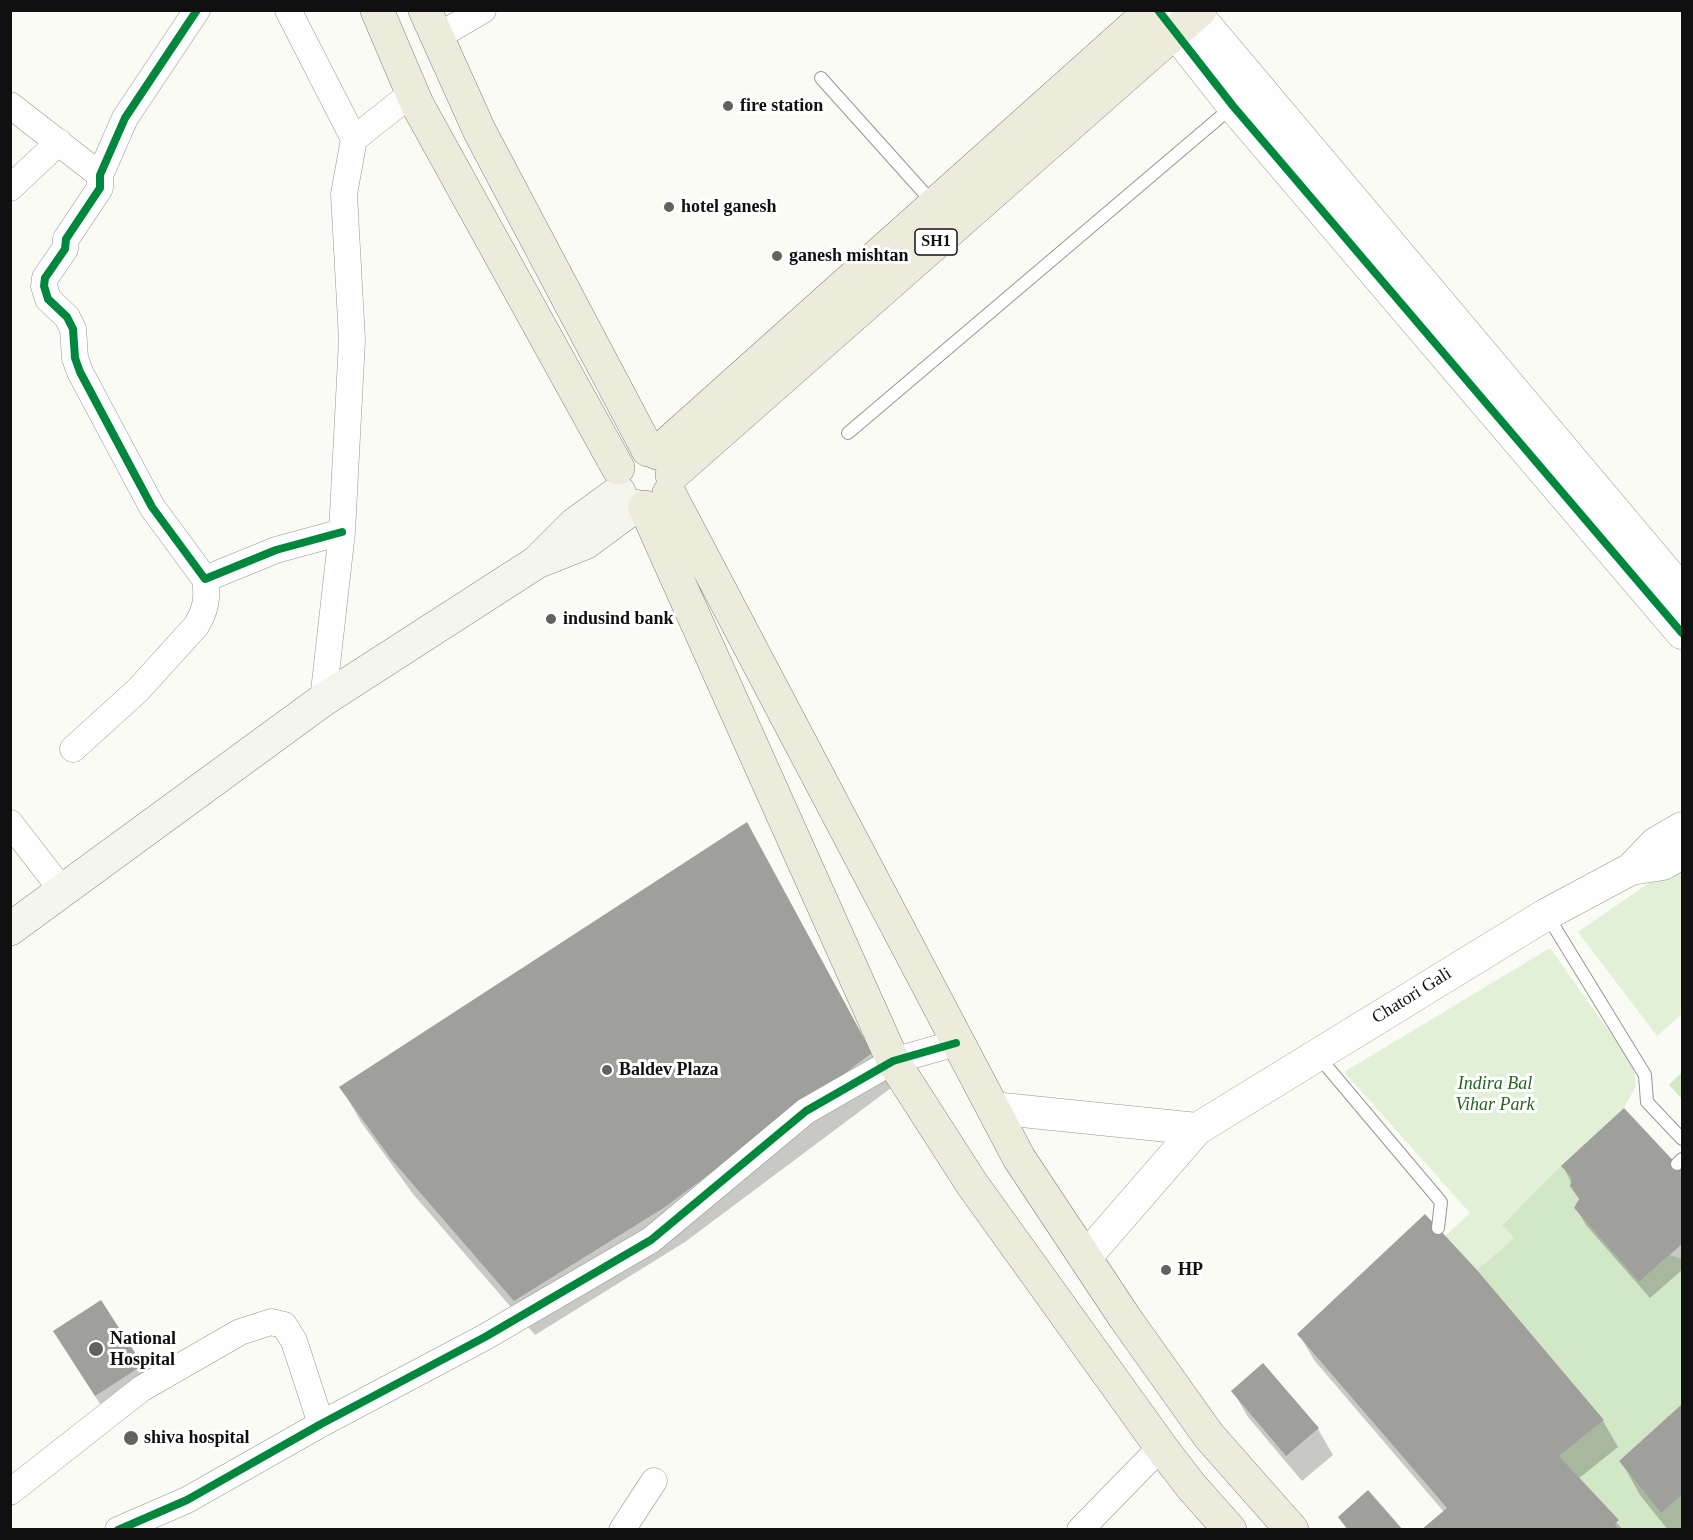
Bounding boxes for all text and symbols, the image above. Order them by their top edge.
place label: fire station [740,95,823,117]
marker: fire station [721,99,735,113]
place label: hotel ganesh [681,196,777,218]
marker: hotel ganesh [662,200,676,214]
road number: SH1 [915,229,957,255]
place label: ganesh mishtan [789,245,909,267]
marker: ganesh mishtan [770,249,784,263]
place label: indusind bank [563,608,674,630]
marker: indusind bank [544,612,558,626]
street label: Chatori Gali [1368,963,1456,1029]
place label: Baldev Plaza [619,1059,718,1081]
marker: Baldev Plaza [600,1063,614,1077]
park label: Indira Bal Vihar Park [1455,1073,1535,1116]
place label: HP [1178,1259,1203,1281]
marker: HP [1159,1263,1173,1277]
place label: National Hospital [110,1328,176,1370]
marker: National Hospital [87,1340,105,1358]
place label: shiva hospital [144,1427,250,1449]
marker: shiva hospital [122,1429,140,1447]

